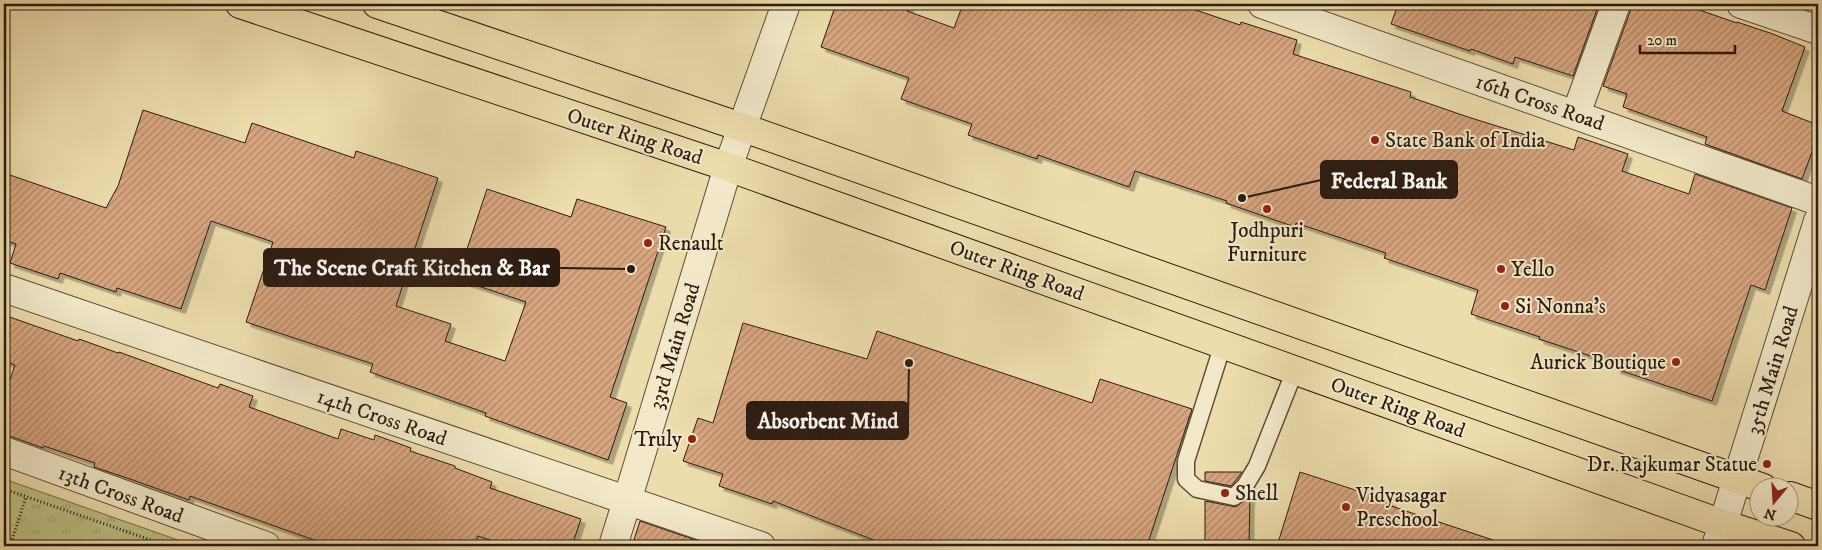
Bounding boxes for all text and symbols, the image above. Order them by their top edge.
scale bar [1640,22,1734,54]
text: 20 m [1647,31,1677,50]
street label: 16th Cross Road [1472,69,1608,137]
street label: Outer Ring Road [563,103,706,171]
place label: State Bank of India [1385,128,1545,154]
marker: State Bank of India [1369,134,1381,146]
callout: Federal Bank [1321,161,1457,198]
text: Federal Bank [1331,168,1448,195]
marker: Jodhpuri Furniture [1261,203,1273,215]
place label: Jodhpuri Furniture [1227,218,1307,268]
place label: Renault [658,231,724,257]
street label: Outer Ring Road [946,235,1088,307]
marker: Renault [642,237,654,249]
callout: The Scene Craft Kitchen & Bar [264,249,559,286]
text: The Scene Craft Kitchen & Bar [273,255,551,282]
place label: Yello [1511,257,1554,283]
marker: Yello [1495,263,1507,275]
street label: 33rd Main Road [643,279,707,413]
place label: Si Nonna's [1515,294,1606,320]
marker: Si Nonna's [1499,300,1511,312]
street label: 35th Main Road [1741,302,1805,438]
place label: Aurick Boutique [1530,350,1666,376]
marker: Aurick Boutique [1670,356,1682,368]
street label: Outer Ring Road [1327,372,1469,444]
street label: 14th Cross Road [313,384,451,453]
callout: Absorbent Mind [747,402,908,439]
text: Absorbent Mind [756,408,900,435]
place label: Truly [634,427,683,453]
marker: Truly [686,433,698,445]
place label: Dr. Rajkumar Statue [1587,452,1757,478]
marker: Dr. Rajkumar Statue [1761,458,1773,470]
street label: 13th Cross Road [54,460,187,530]
north arrow [1750,478,1800,528]
place label: Shell [1235,481,1279,507]
place label: Vidyasagar Preschool [1355,483,1447,533]
marker: Shell [1219,487,1231,499]
marker: Vidyasagar Preschool [1340,501,1352,513]
text: N [1762,503,1779,524]

